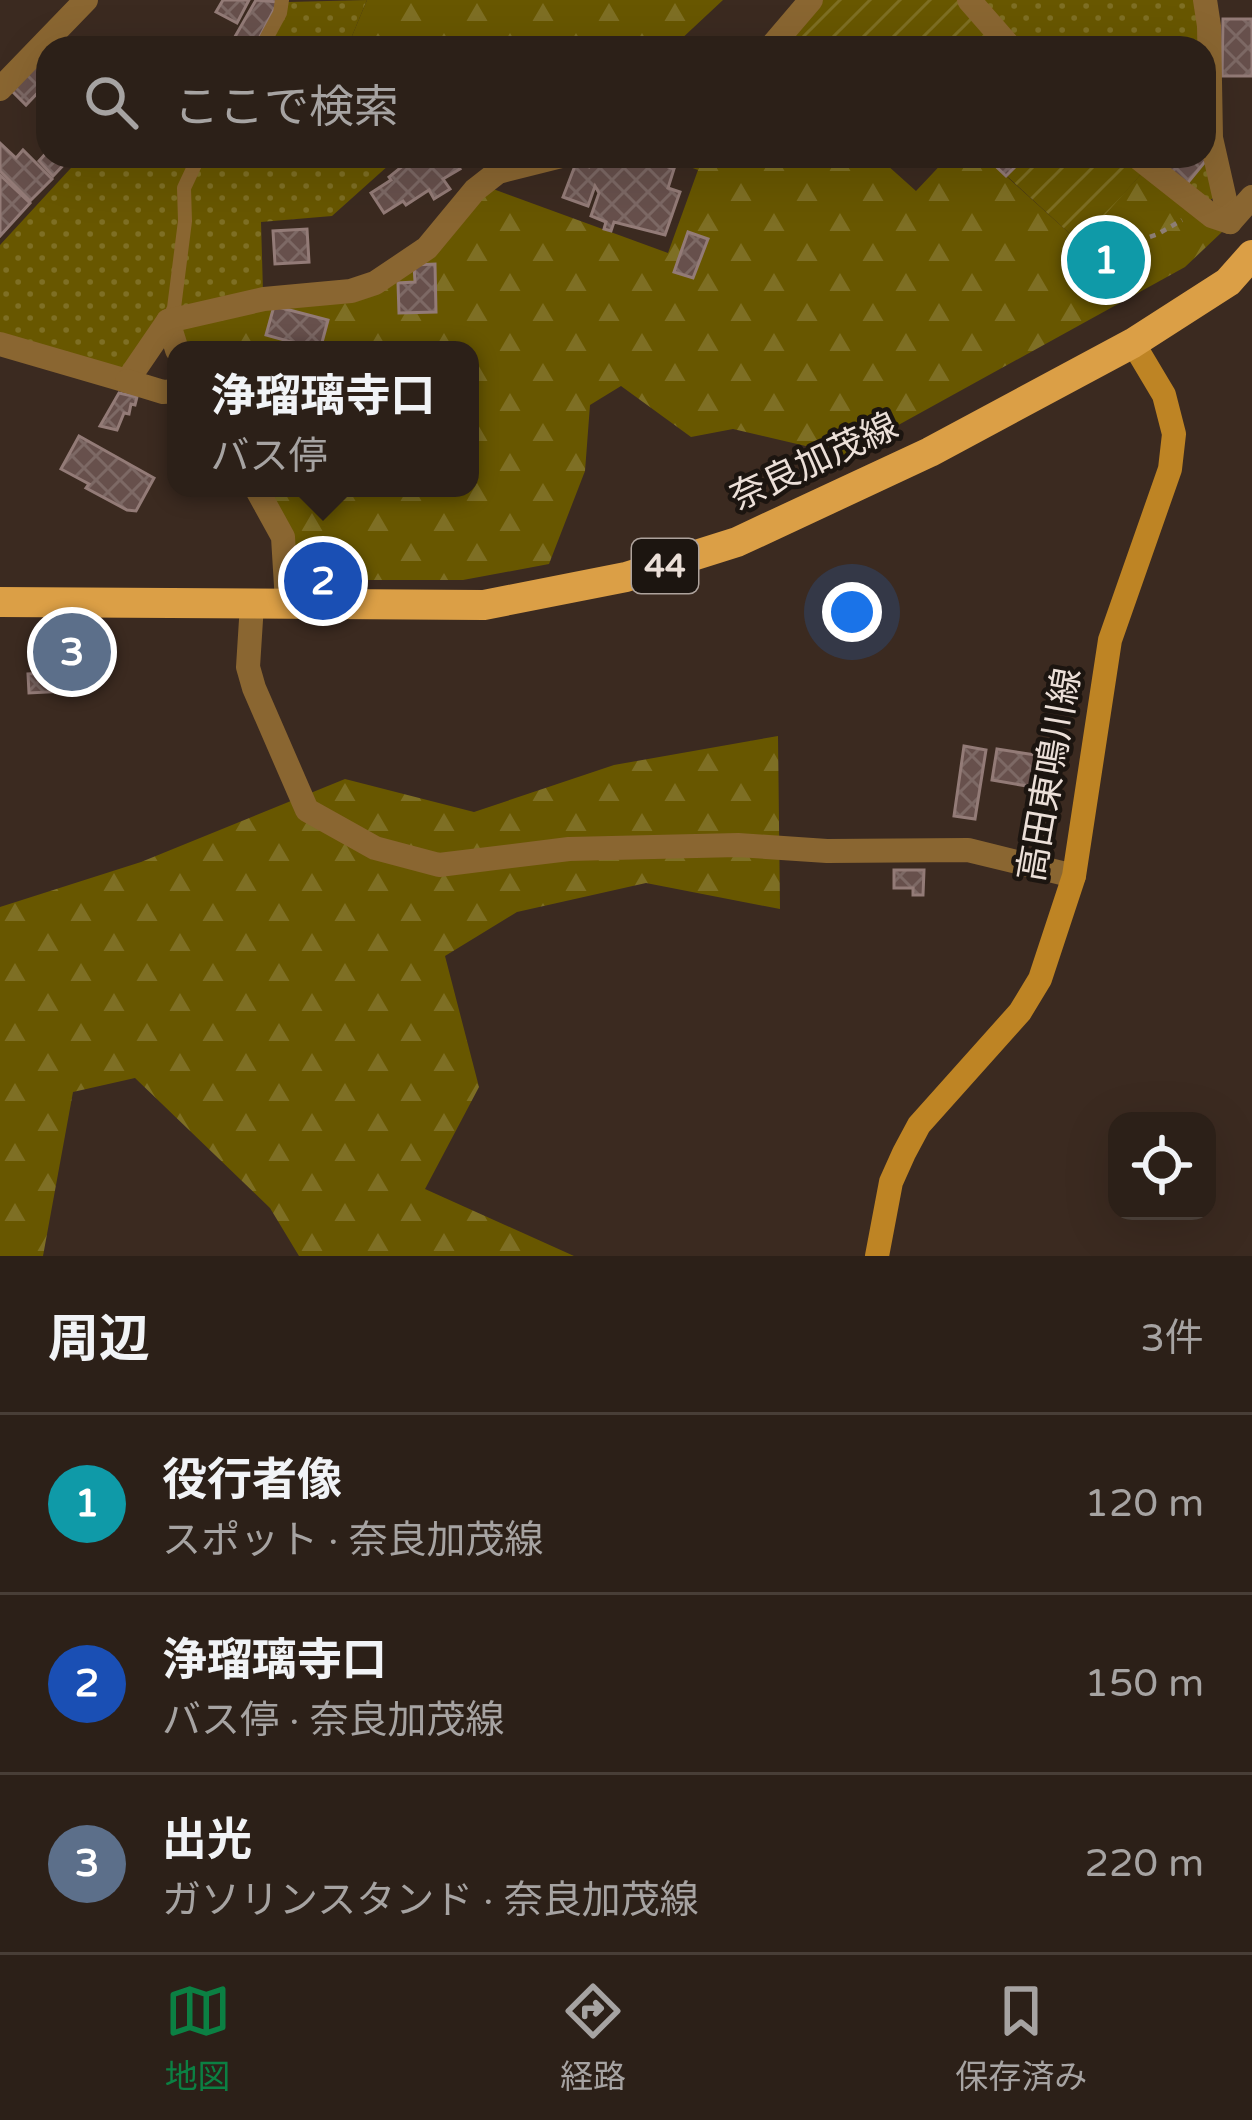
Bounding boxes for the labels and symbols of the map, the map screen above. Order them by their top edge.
pin: 1 [1067,215,1145,305]
street label: 奈良加茂線 [723,404,905,520]
pin: 2 [284,536,362,626]
road number: 44 [632,539,698,593]
your location [822,582,882,642]
pin: 3 [33,607,111,697]
street label: 高田東鳴川線 [1010,665,1090,885]

